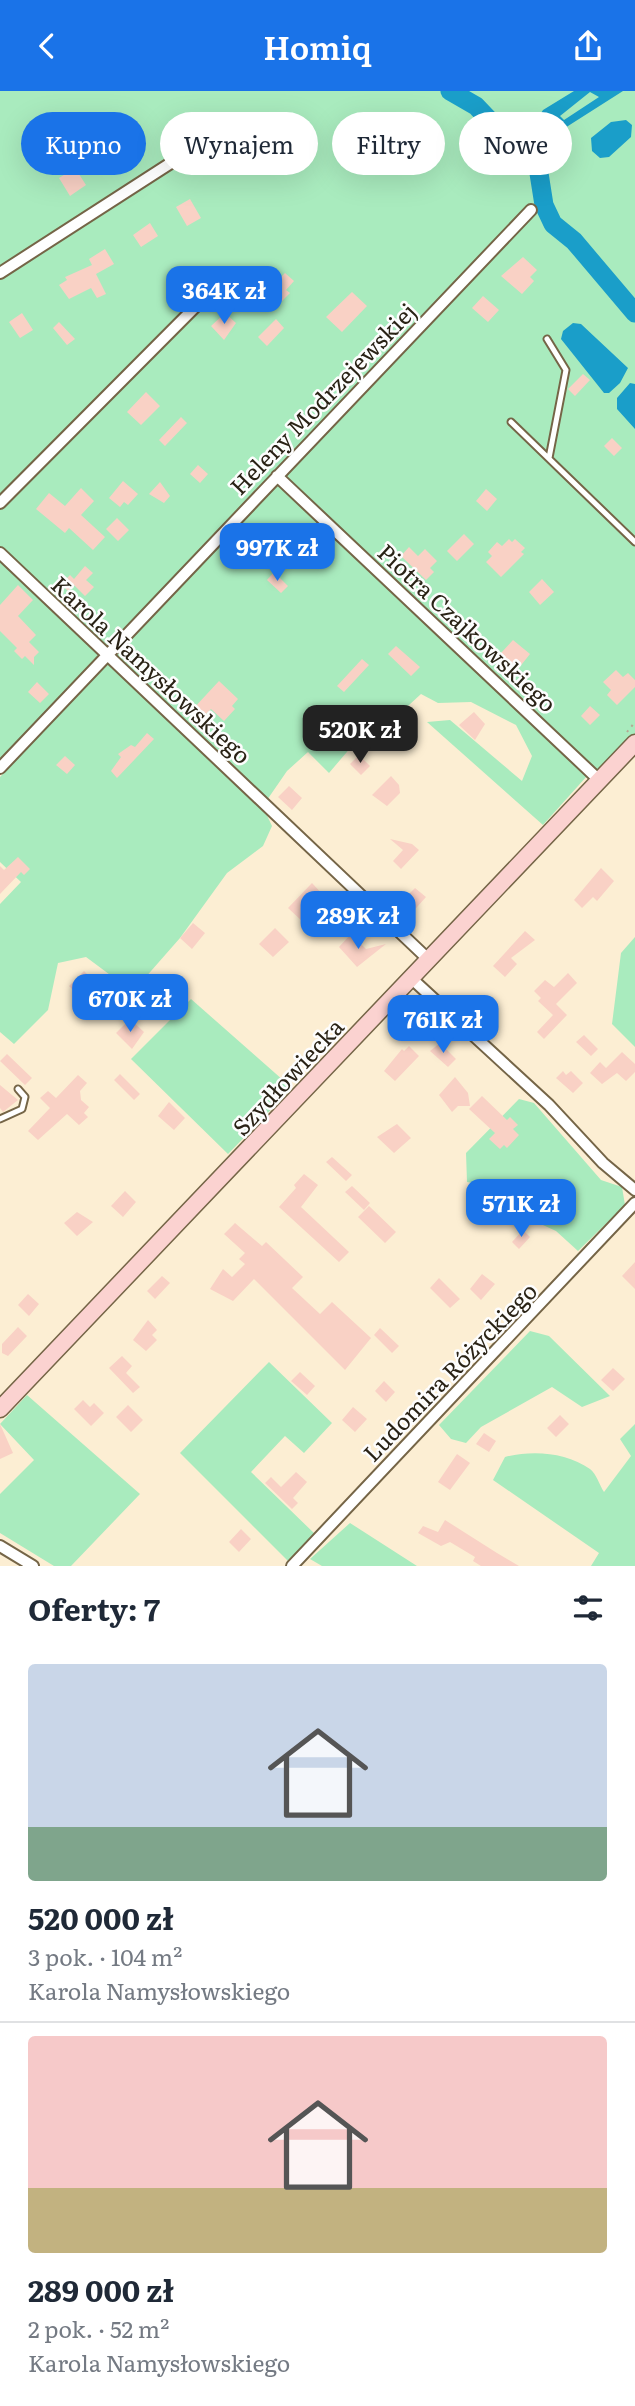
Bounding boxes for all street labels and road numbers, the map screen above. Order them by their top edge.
street label: Heleny Modrzejewskiej [221,294,423,502]
street label: Piotra Czajkowskiego [371,535,565,719]
street label: Karola Namysłowskiego [44,567,260,771]
street label: Szydłowiecka [224,1009,351,1142]
street label: Ludomira Różyckiego [354,1274,544,1468]

